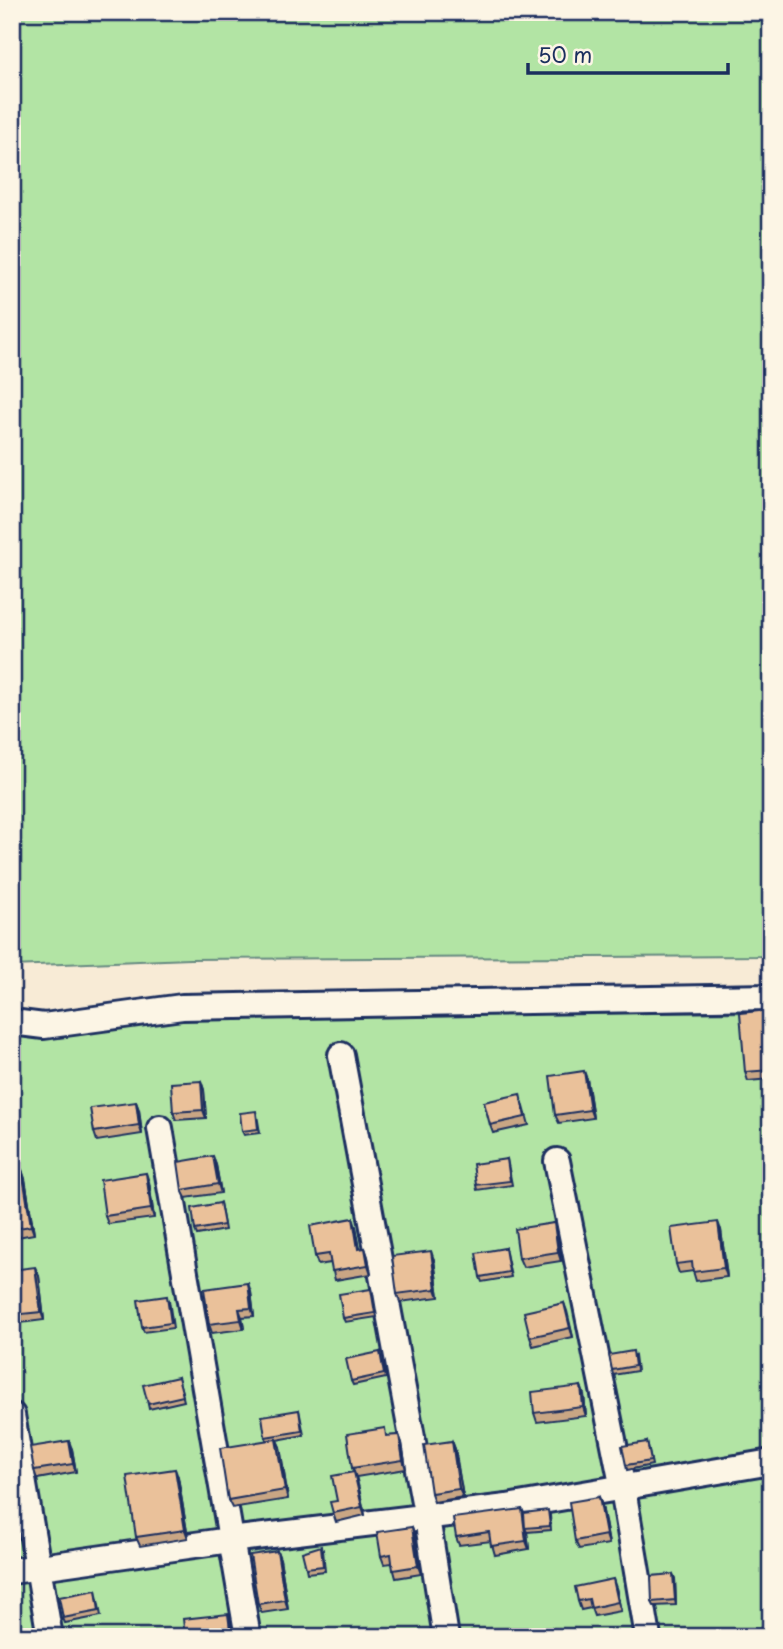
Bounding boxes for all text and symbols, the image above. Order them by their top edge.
scale bar [528,32,727,76]
text: 50 m [538,38,592,70]

